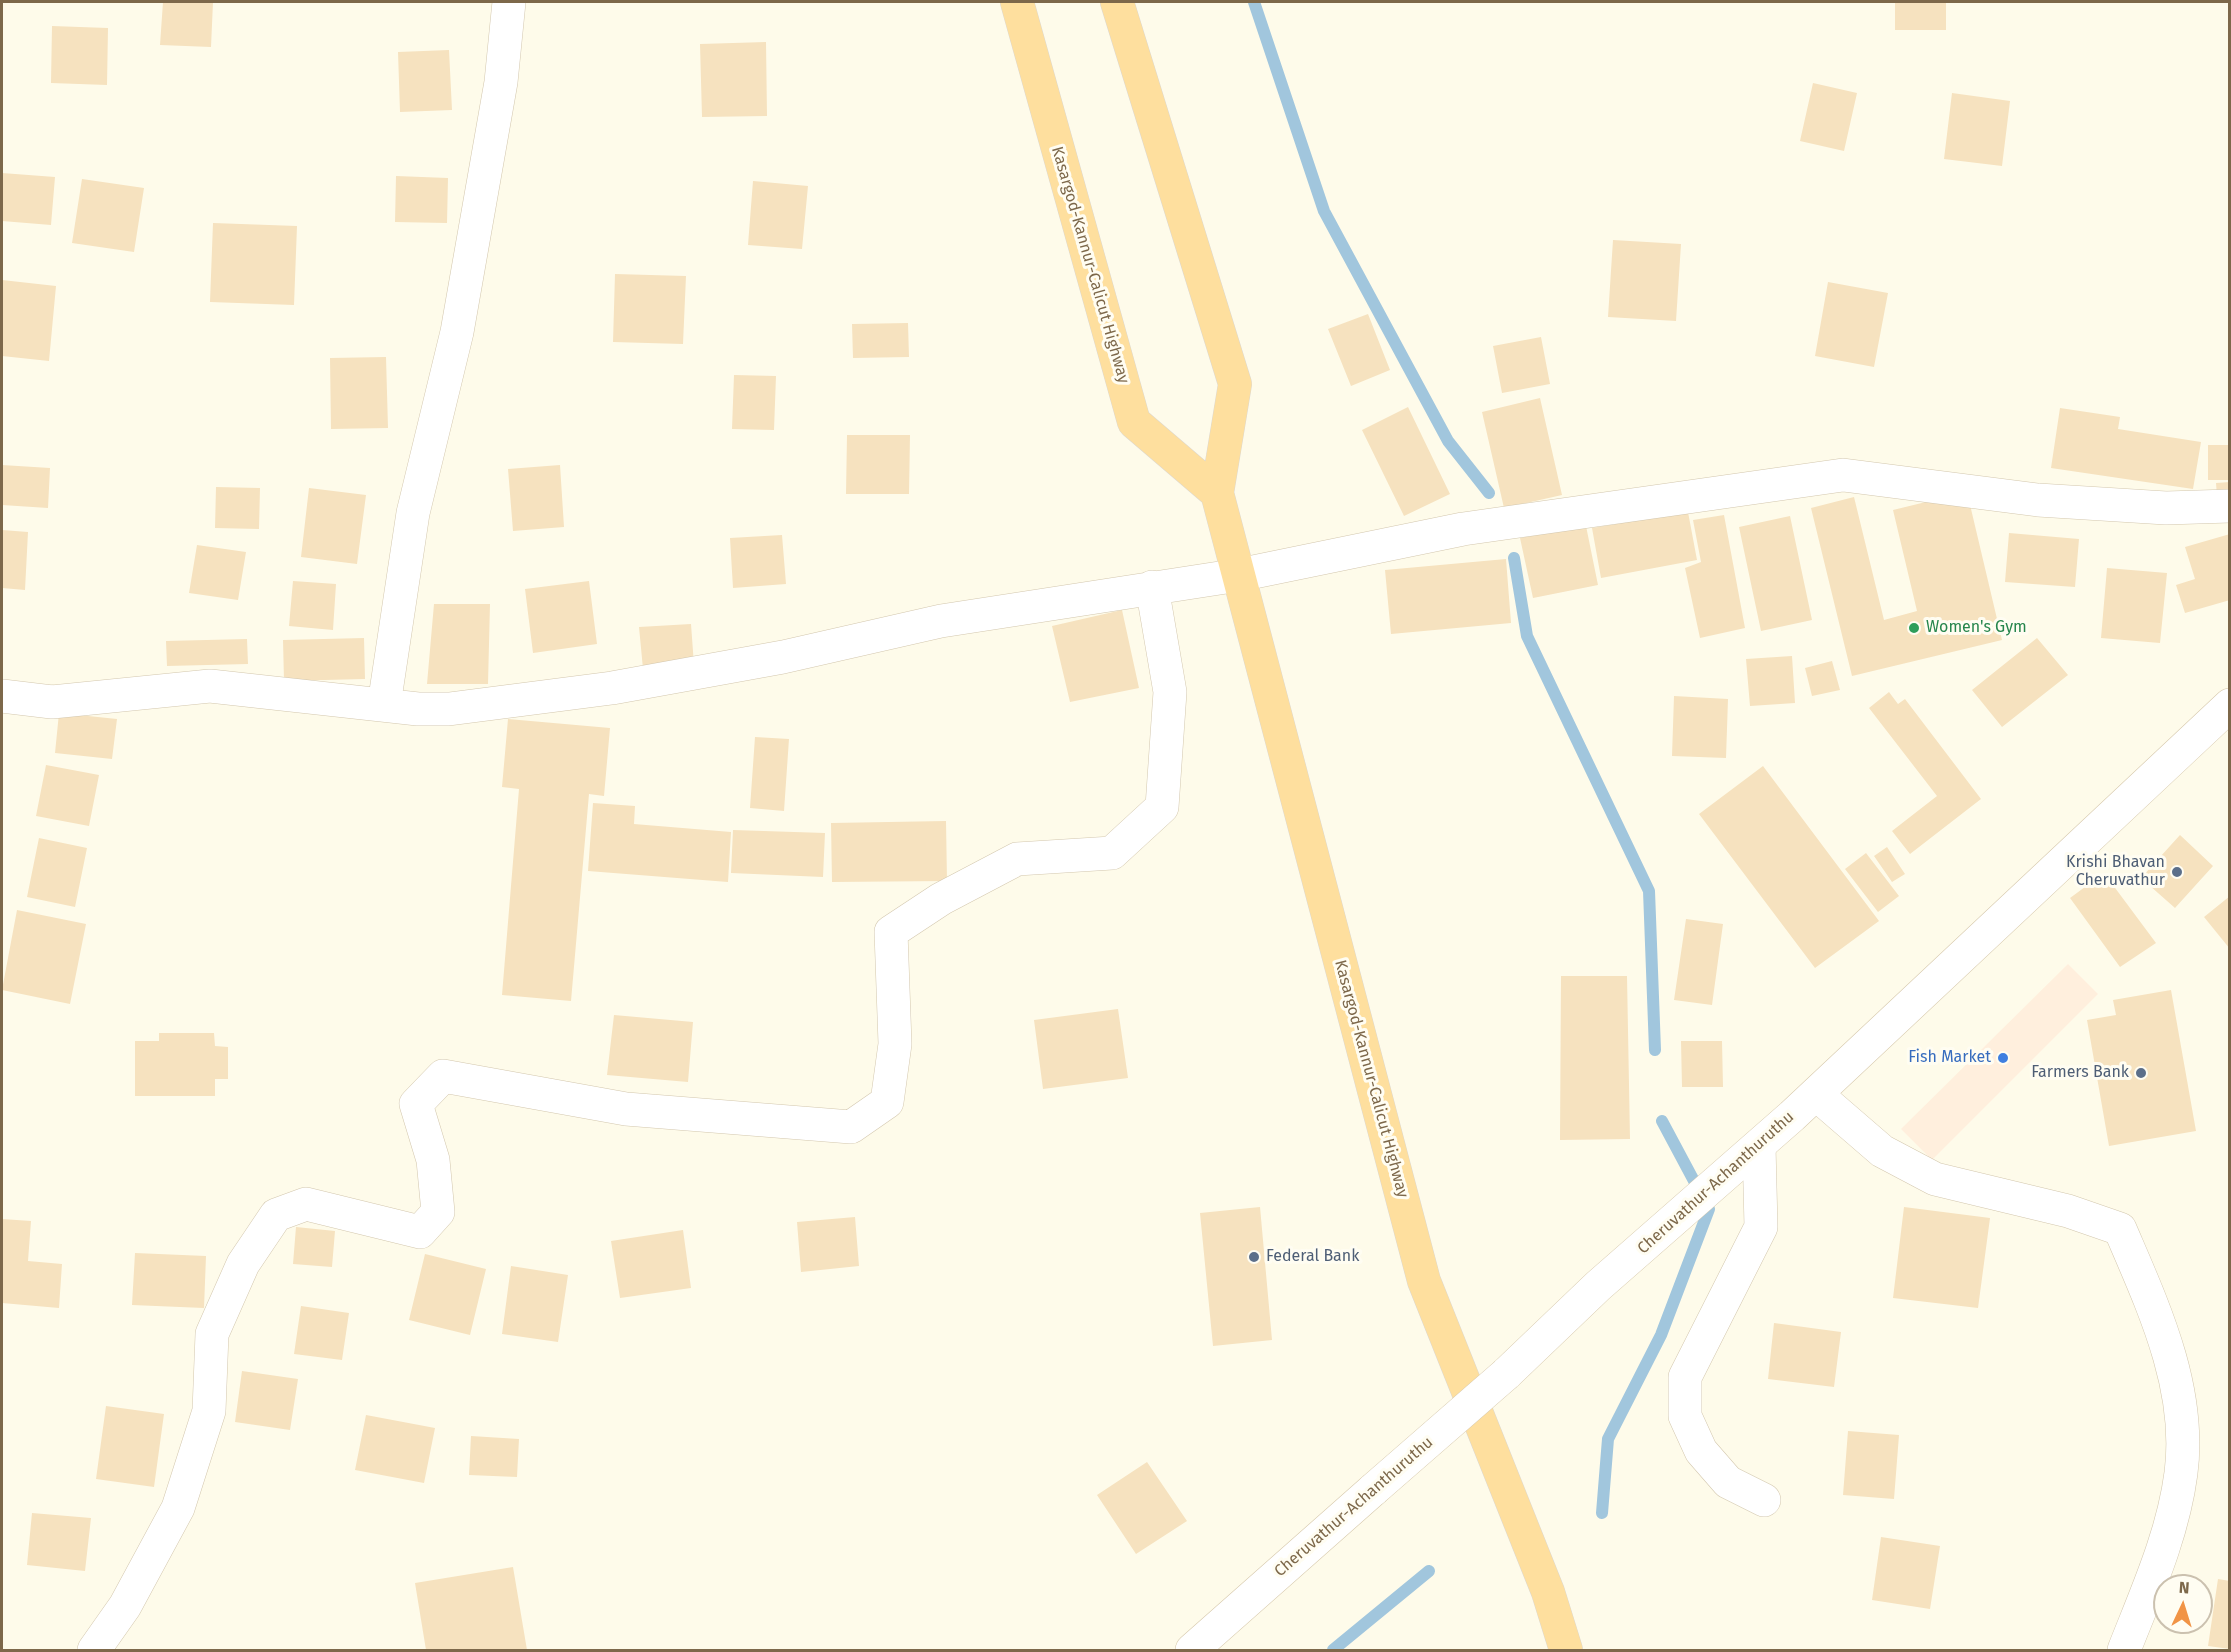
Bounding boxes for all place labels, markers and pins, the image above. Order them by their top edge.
place label: Women's Gym [1926,618,2027,638]
marker: Women's Gym [1907,621,1921,635]
place label: Krishi Bhavan Cheruvathur [2066,853,2165,891]
marker: Krishi Bhavan Cheruvathur [2170,865,2184,879]
place label: Fish Market [1908,1048,1991,1068]
marker: Fish Market [1996,1051,2010,1065]
place label: Farmers Bank [2031,1063,2129,1083]
marker: Farmers Bank [2134,1066,2148,1080]
place label: Federal Bank [1266,1247,1359,1267]
marker: Federal Bank [1247,1250,1261,1264]

